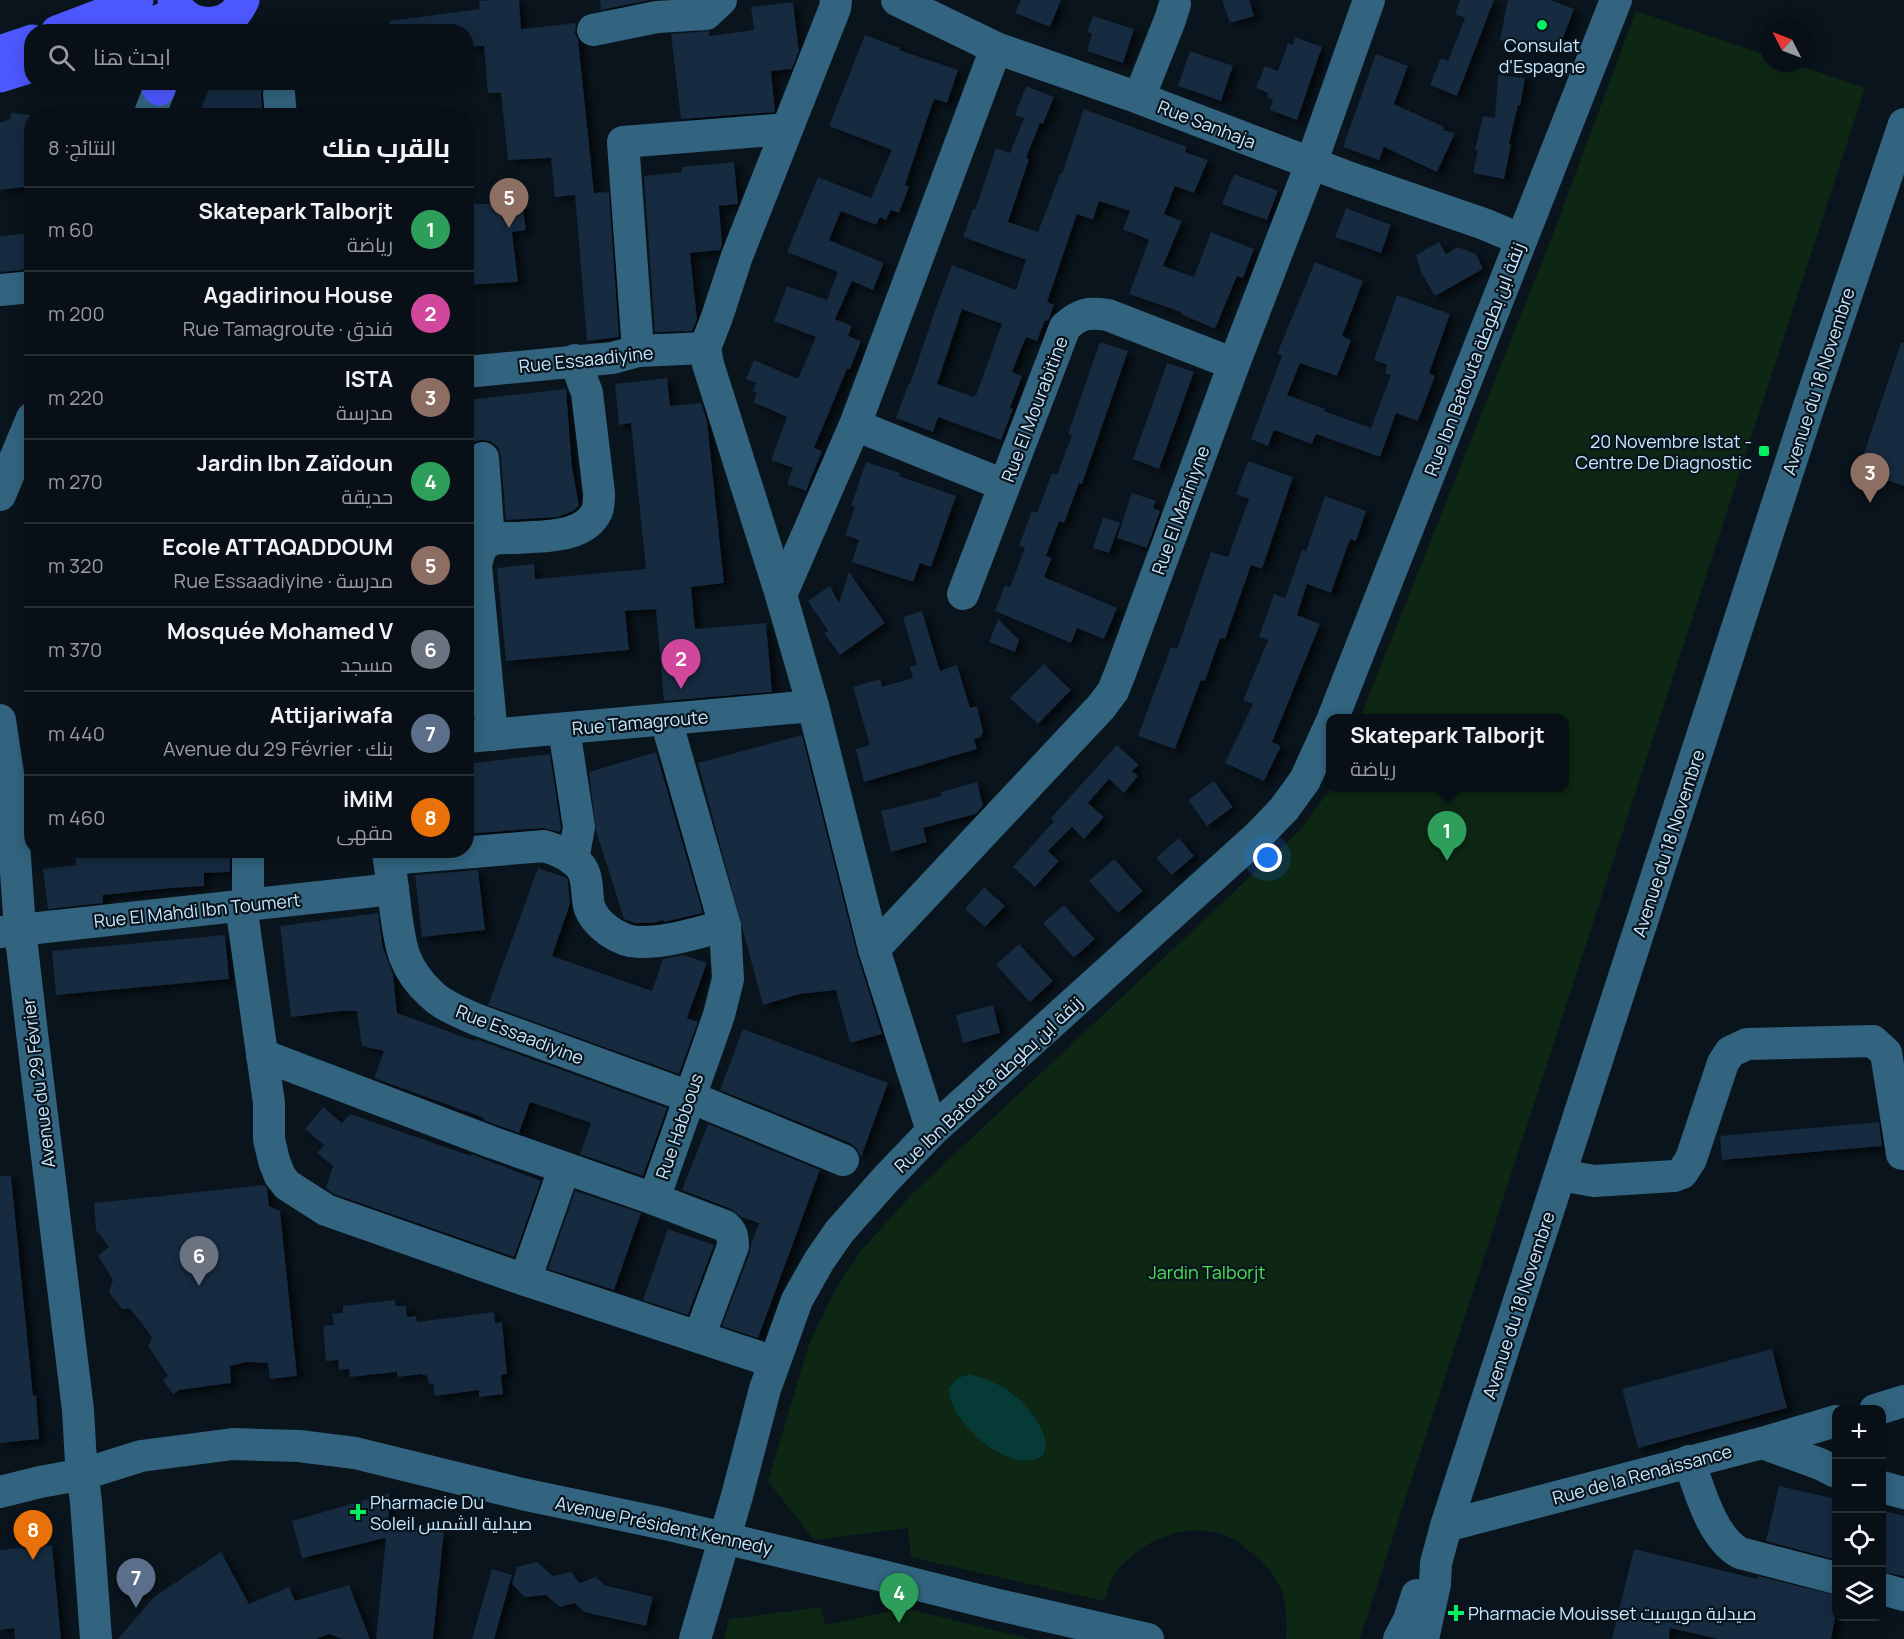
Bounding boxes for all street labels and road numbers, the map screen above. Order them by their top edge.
street label: Rue Sanhaja [1155,94,1259,154]
street label: Rue Ibn Batouta زنقة ابن بطوطة [1418,239,1530,479]
street label: Avenue du 18 Novembre [1776,284,1860,478]
street label: Rue El Mourabitine [995,333,1073,485]
street label: Rue Essaadiyine [518,340,654,378]
street label: Rue El Mariniyne [1146,442,1214,578]
street label: Rue Tamagroute [571,704,709,740]
street label: Avenue du 18 Novembre [1626,746,1710,940]
street label: Rue El Mahdi Ibn Toumert [92,887,302,933]
street label: Rue Ibn Batouta زنقة ابن بطوطة [889,990,1087,1178]
street label: Avenue du 29 Février [16,996,60,1169]
street label: Rue Essaadiyine [453,999,587,1069]
street label: Rue Habbous [650,1070,708,1182]
street label: Avenue du 18 Novembre [1476,1208,1560,1402]
street label: Rue de la Renaissance [1550,1438,1734,1510]
street label: Avenue Président Kennedy [553,1490,775,1560]

